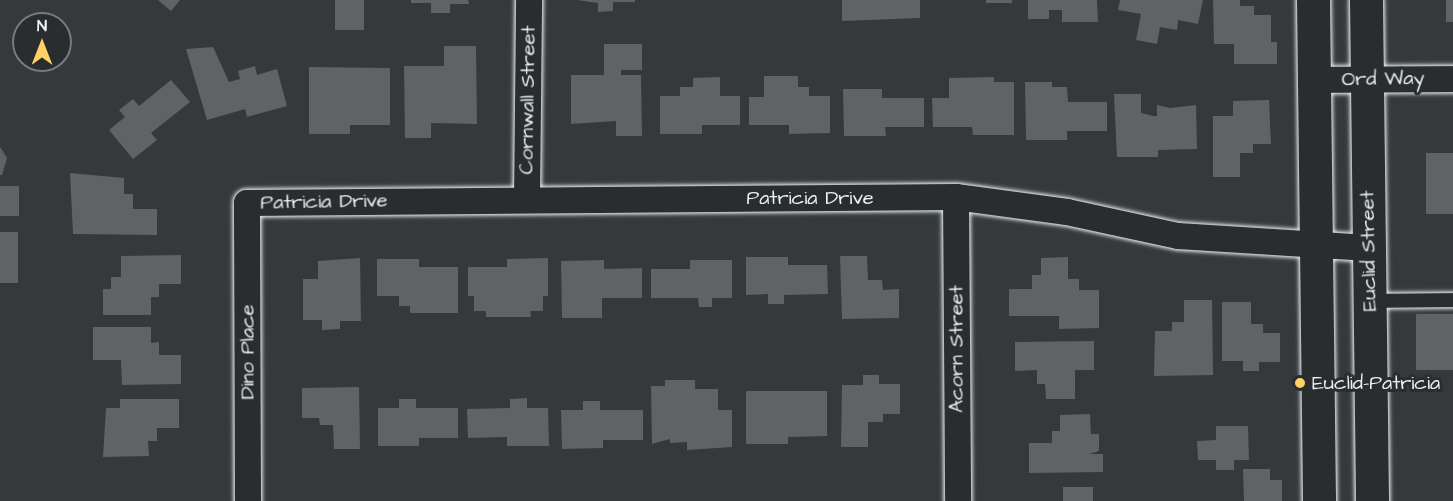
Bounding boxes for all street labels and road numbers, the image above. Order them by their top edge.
street label: Cornwall Street [515,25,541,175]
street label: Ord Way [1341,66,1425,92]
street label: Patricia Drive [746,186,874,210]
street label: Patricia Drive [260,189,388,215]
street label: Euclid Street [1356,190,1382,312]
street label: Acorn Street [945,285,969,413]
street label: Dino Place [236,305,260,399]

